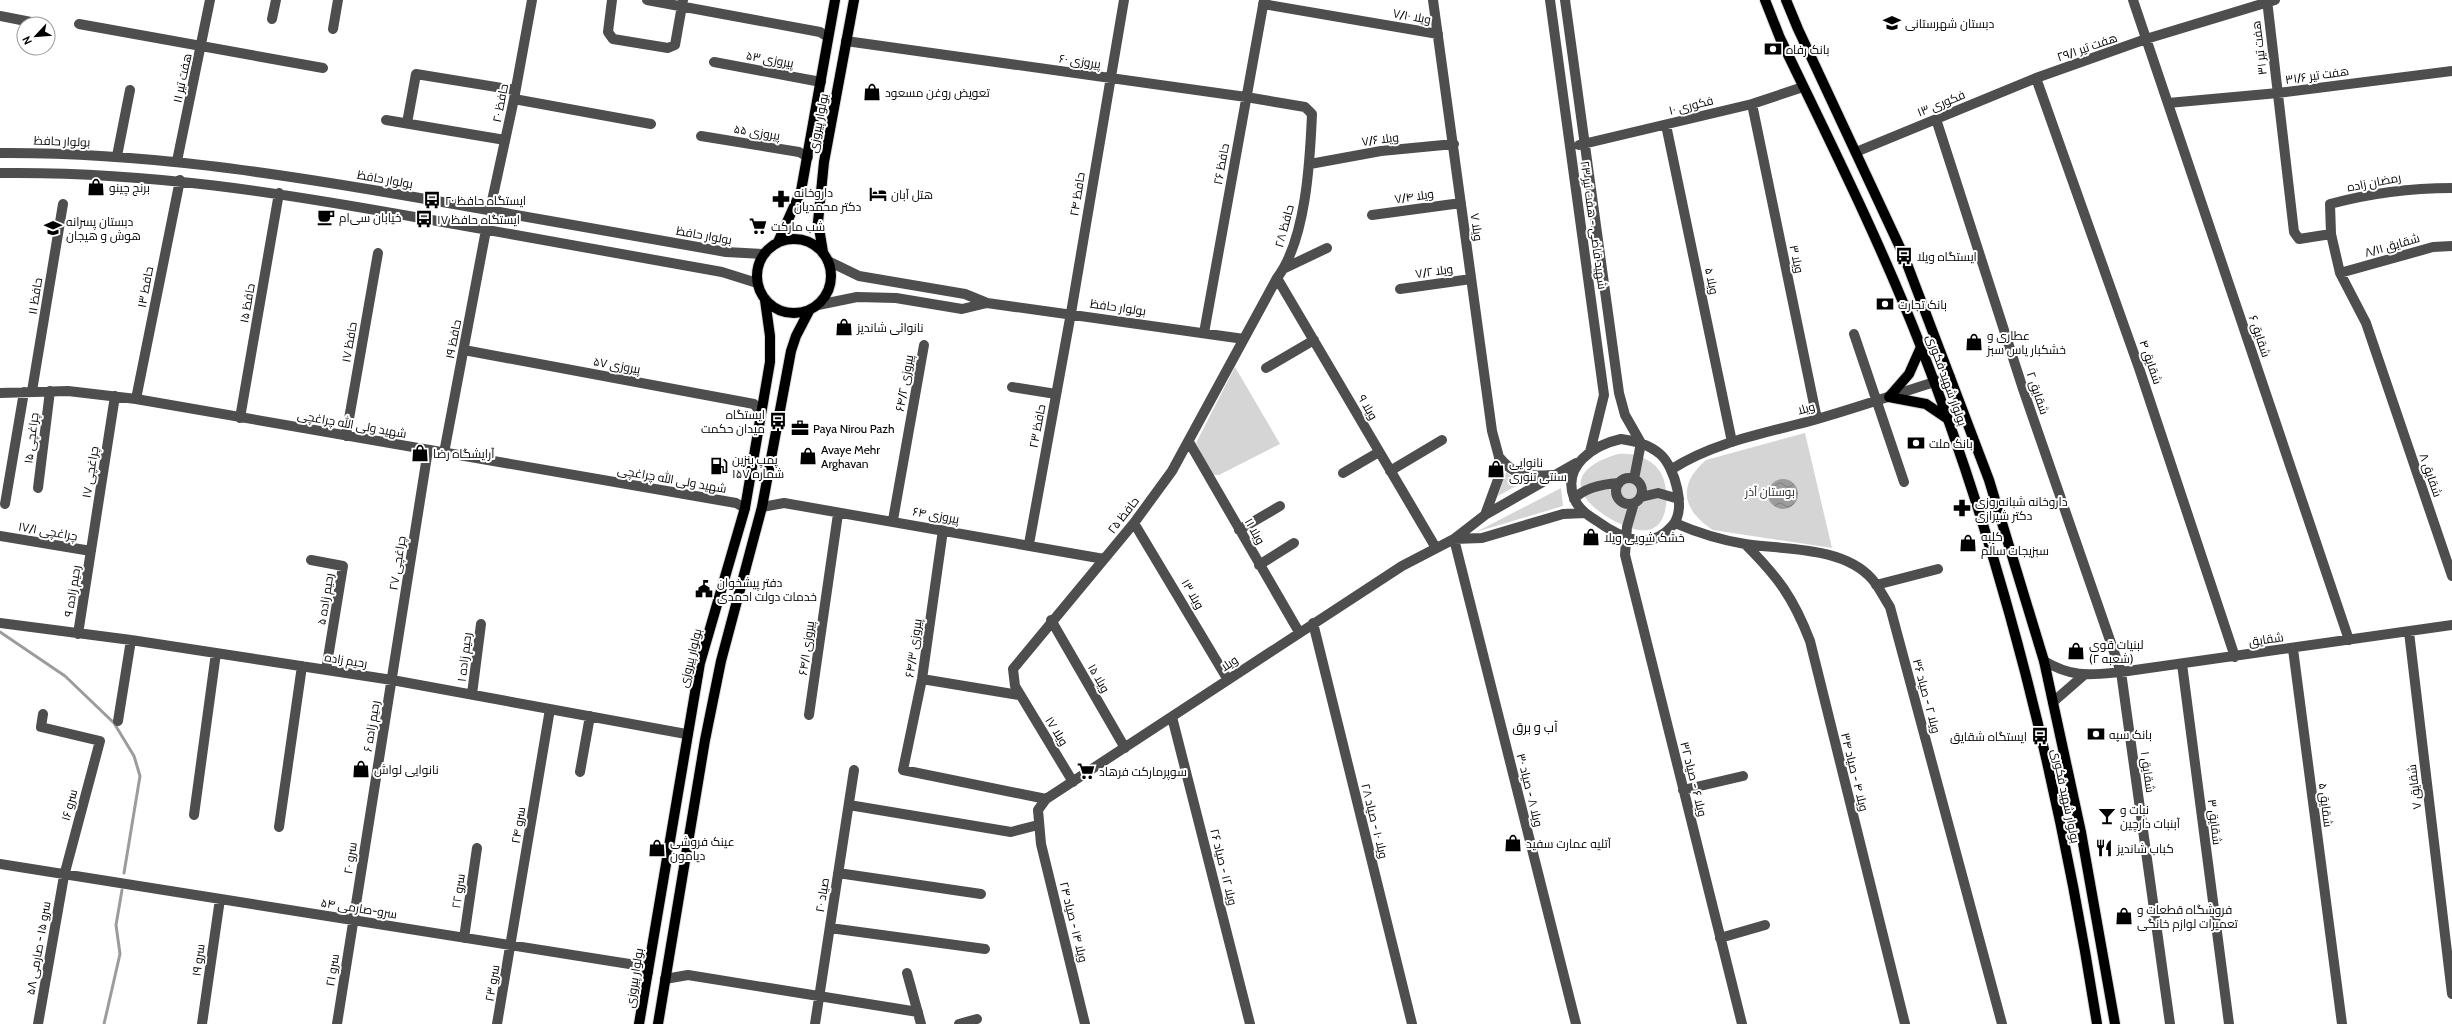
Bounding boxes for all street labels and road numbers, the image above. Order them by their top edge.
street label: ویلا ۷/۱۰ [1392,5,1432,27]
street label: هفت تیر ۳۱ [2248,20,2270,76]
street label: هفت تیر ۲۹/۱ [2055,30,2119,64]
street label: پیروزی ۵۳ [745,47,796,73]
street label: پیروزی ۶۰ [1058,51,1103,73]
street label: هفت تیر ۱۱ [169,52,195,104]
street label: هفت تیر ۳۱/۶ [2284,63,2350,87]
street label: حافظ ۲۰ [489,82,511,124]
street label: فکوری ۱۳ [1915,87,1967,119]
street label: بولوار پیروزی [805,92,833,154]
street label: فکوری ۱۰ [1667,92,1715,118]
street label: پیروزی ۵۵ [733,121,782,145]
street label: ویلا ۷/۶ [1360,129,1400,149]
street label: بولوار حافظ [33,133,91,149]
street label: حافظ ۲۶ [1210,142,1232,186]
street label: شهید قاضی - هفت تیر ۲۳ [1578,160,1610,290]
street label: بولوار حافظ [356,167,414,191]
street label: رمضان زاده [2346,169,2402,195]
street label: حافظ ۲۴ [1066,171,1088,217]
street label: ویلا ۷/۴ [1393,186,1435,206]
street label: حافظ ۲۸ [1271,203,1297,249]
street label: ویلا ۷ [1468,212,1486,242]
street label: بولوار حافظ [675,223,733,247]
street label: شقایق ۸/۱۱ [2363,230,2421,260]
street label: ویلا ۳ [1787,243,1807,275]
street label: ویلا ۷/۲ [1414,261,1454,281]
street label: حافط ۱۳ [134,265,156,309]
street label: ویلا ۵ [1702,266,1722,296]
street label: حافظ ۱۱ [25,276,45,316]
street label: حافظ ۱۵ [236,282,258,324]
street label: بولوار حافظ [1089,296,1147,318]
street label: شقایق ۶ [2246,313,2274,359]
street label: حافظ ۱۹ [442,318,464,360]
street label: حافظ ۱۷ [338,321,360,363]
street label: بولوار شهید فکوری [1924,332,1970,428]
street label: شقایق ۴ [2136,338,2166,386]
street label: پیروزی ۵۷ [592,353,642,379]
street label: پیروزی ۶۴/۲ [892,353,918,413]
street label: شقایق ۲ [2024,370,2052,416]
street label: ویلا ۹ [1355,392,1381,422]
street label: ویلا [1795,398,1817,418]
street label: حافظ ۲۳ [1025,403,1049,449]
street label: شهید ولی الله چراغچی [296,407,408,443]
street label: چراغچی ۱۵ [20,412,44,465]
street label: چراغچی ۱۷ [78,445,103,499]
street label: شقایق ۸ [2417,451,2445,499]
street label: شهید ولی الله چراغچی [616,462,728,498]
street label: حافظ ۲۵ [1104,494,1142,536]
street label: پیروزی ۶۴ [911,504,961,529]
street label: ویلا ۱۱ [1242,515,1268,547]
street label: چراغچی ۱۷/۱ [17,518,79,546]
street label: چراغچی ۲۷ [385,535,411,592]
street label: رحیم زاده ۹ [61,564,84,618]
street label: رحیم زاده ۵ [313,572,337,626]
street label: ویلا ۱۳ [1178,576,1208,612]
street label: پیروزی ۶۴/۳ [901,617,927,679]
street label: پیروزی ۶۴/۱ [795,619,819,676]
street label: بولوار پیروزی [675,627,707,690]
street label: شقایق [2248,629,2284,649]
street label: رحیم زاده ۱ [454,631,475,683]
street label: رحیم زاده [323,649,368,672]
street label: ویلا [1217,652,1241,674]
street label: ویلا ۲ - صیاد ۳۶ [1910,657,1944,735]
street label: ویلا ۱۵ [1085,661,1113,695]
street label: رحیم زاده ۶ [360,699,383,753]
street label: ویلا ۱۷ [1042,714,1072,748]
street label: ویلا ۴ - صیاد ۳۴ [1838,731,1872,813]
street label: ویلا ۶ - صیاد ۳۲ [1677,740,1711,818]
street label: بولوار شهید فکوری [2049,747,2083,845]
street label: شقایق ۱ [2138,750,2158,794]
street label: ویلا ۸ - صیاد ۳۰ [1514,752,1546,828]
street label: شقایق ۷ [2404,764,2424,810]
street label: ویلا ۱۰ - صیاد ۲۸ [1358,782,1392,860]
street label: شقایق ۵ [2316,782,2336,828]
street label: سرو ۱۶ [58,788,80,822]
street label: شقایق ۳ [2205,798,2225,846]
street label: سرو ۲۴ [508,806,528,844]
street label: ویلا ۱۲ - صیاد ۲۶ [1207,827,1241,907]
street label: سرو ۲۰ [340,841,360,875]
street label: سرو ۲۲ [448,873,468,909]
street label: صیاد ۲۰ [812,877,832,913]
street label: ویلا ۱۴ - صیاد ۲۴ [1057,880,1091,964]
street label: سرو-صارمی ۵۴ [320,895,398,921]
street label: سرو ۱۵ - صارمی ۵۸ [22,900,54,996]
street label: سرو ۱۹ [188,943,208,977]
street label: بولوار پیروزی [622,947,648,1009]
street label: سرو ۲۱ [322,953,342,987]
street label: سرو ۲۳ [481,963,503,1003]

